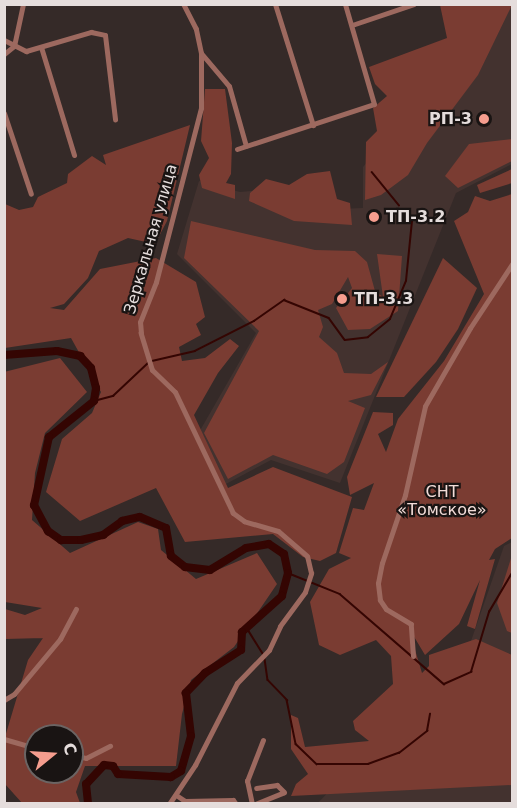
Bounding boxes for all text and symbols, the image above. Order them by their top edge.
place label: РП-3 [429,109,472,129]
marker: РП-3 [477,112,491,126]
street label: Зеркальная улица [120,162,182,316]
place label: ТП-3.2 [386,207,445,227]
marker: ТП-3.2 [367,210,381,224]
place label: ТП-3.3 [354,289,413,309]
marker: ТП-3.3 [335,292,349,306]
park label: СНТ «Томское» [397,482,487,520]
north arrow [24,724,84,784]
text: С [59,740,81,757]

